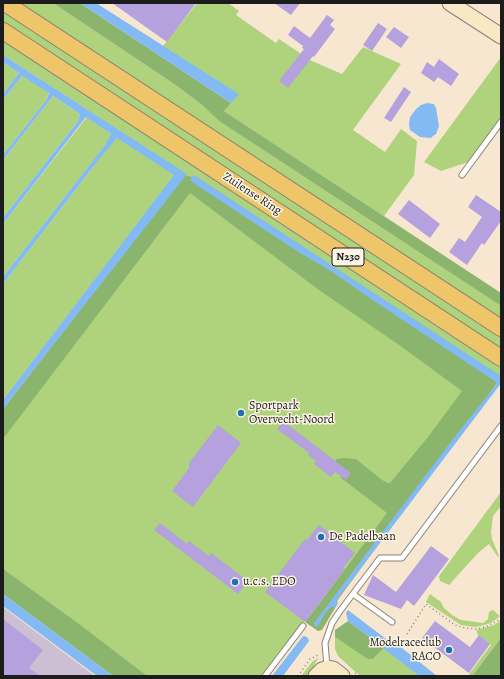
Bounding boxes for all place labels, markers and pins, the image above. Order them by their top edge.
place label: Sportpark Overvecht-Noord [249,399,334,427]
marker: Sportpark Overvecht-Noord [236,408,246,418]
place label: De Padelbaan [329,530,396,544]
marker: De Padelbaan [316,532,326,542]
place label: u.c.s. EDO [243,575,296,589]
marker: u.c.s. EDO [230,577,240,587]
place label: Modelraceclub RACO [369,636,441,664]
marker: Modelraceclub RACO [444,645,454,655]

